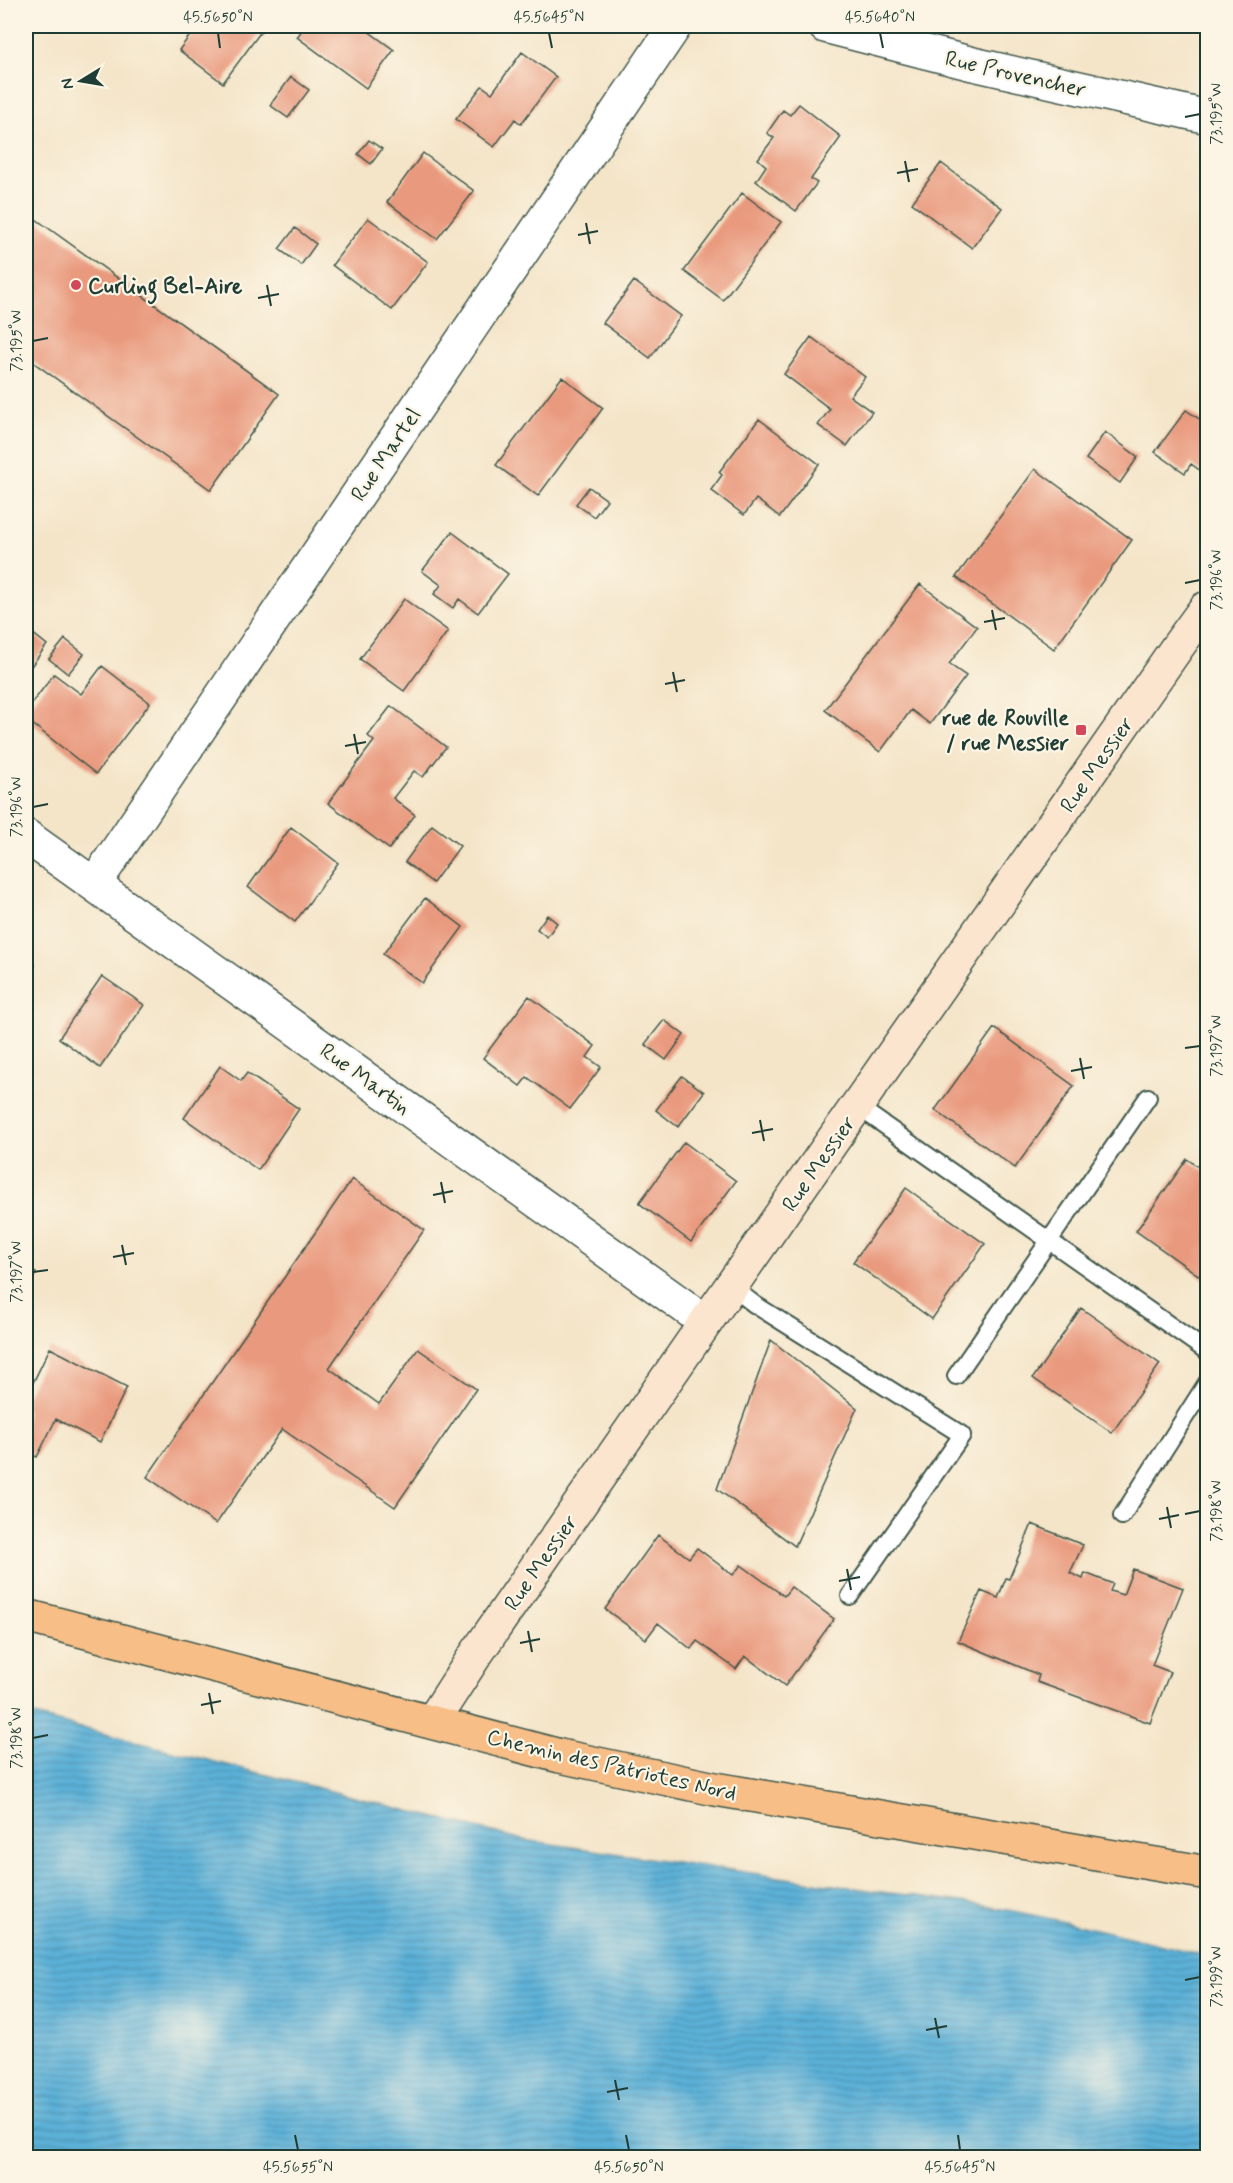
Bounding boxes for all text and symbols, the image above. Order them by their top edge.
text: 45.5650°N [183,8,253,28]
text: 45.5645°N [514,8,584,28]
text: 45.5640°N [845,8,915,28]
street label: Rue Provencher [942,45,1089,105]
north arrow [51,51,111,111]
text: N [56,76,79,91]
text: 73.195°W [1207,83,1227,145]
place label: Curling Bel-Aire [88,273,243,305]
marker: Curling Bel-Aire [69,278,83,292]
text: 73.195°W [7,310,27,372]
street label: Rue Martel [345,403,428,507]
text: 73.196°W [1207,550,1227,610]
place label: rue de Rouville / rue Messier [942,705,1070,758]
street label: Rue Messier [1054,712,1141,819]
marker: rue de Rouville / rue Messier [1074,723,1088,737]
text: 73.196°W [7,777,27,837]
text: 73.197°W [1207,1015,1227,1077]
street label: Rue Martin [314,1037,416,1122]
street label: Rue Messier [776,1111,863,1218]
text: 73.197°W [7,1241,27,1303]
text: 73.198°W [1207,1480,1227,1542]
street label: Rue Messier [498,1510,585,1617]
text: 73.198°W [7,1707,27,1769]
street label: Chemin des Patriotes Nord [484,1724,739,1808]
text: 73.199°W [1207,1946,1227,2008]
text: 45.5655°N [263,2158,333,2178]
text: 45.5650°N [594,2158,664,2178]
text: 45.5645°N [925,2158,995,2178]

